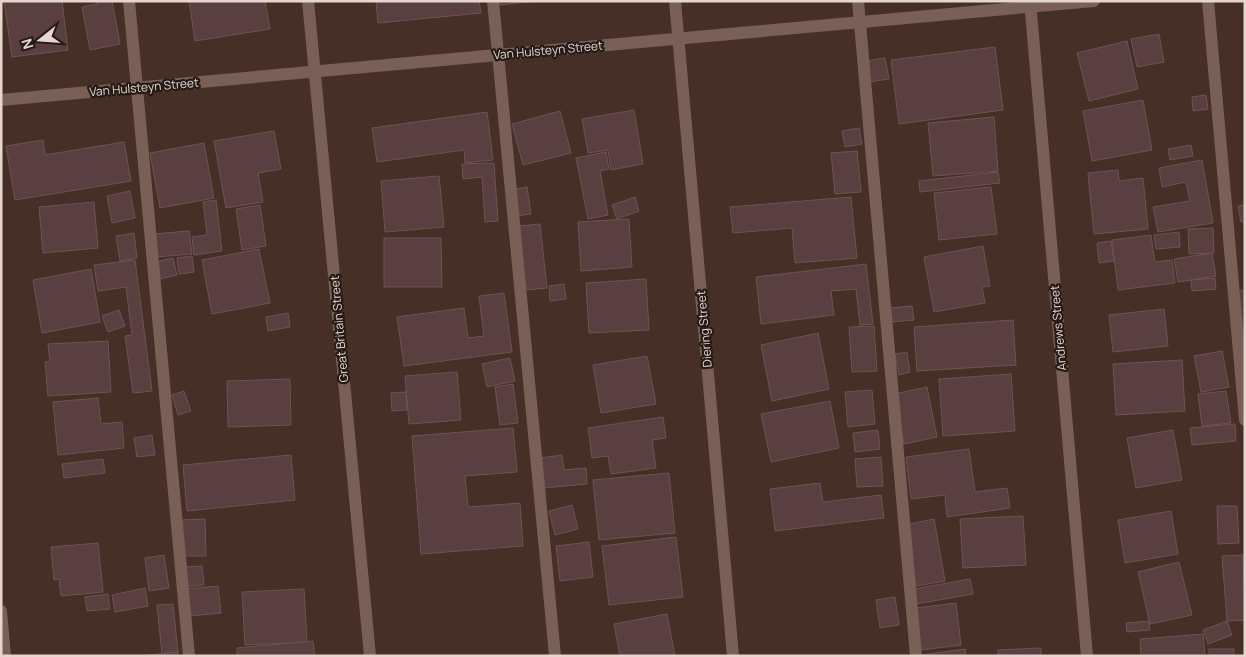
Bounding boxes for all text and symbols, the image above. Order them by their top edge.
north arrow [15,15,65,65]
text: N [17,36,38,52]
street label: Van Hulsteyn Street [493,37,604,63]
street label: Van Hulsteyn Street [89,74,200,100]
street label: Great Britain Street [326,275,352,383]
street label: Andrews Street [1046,284,1070,371]
street label: Diering Street [692,290,716,368]

